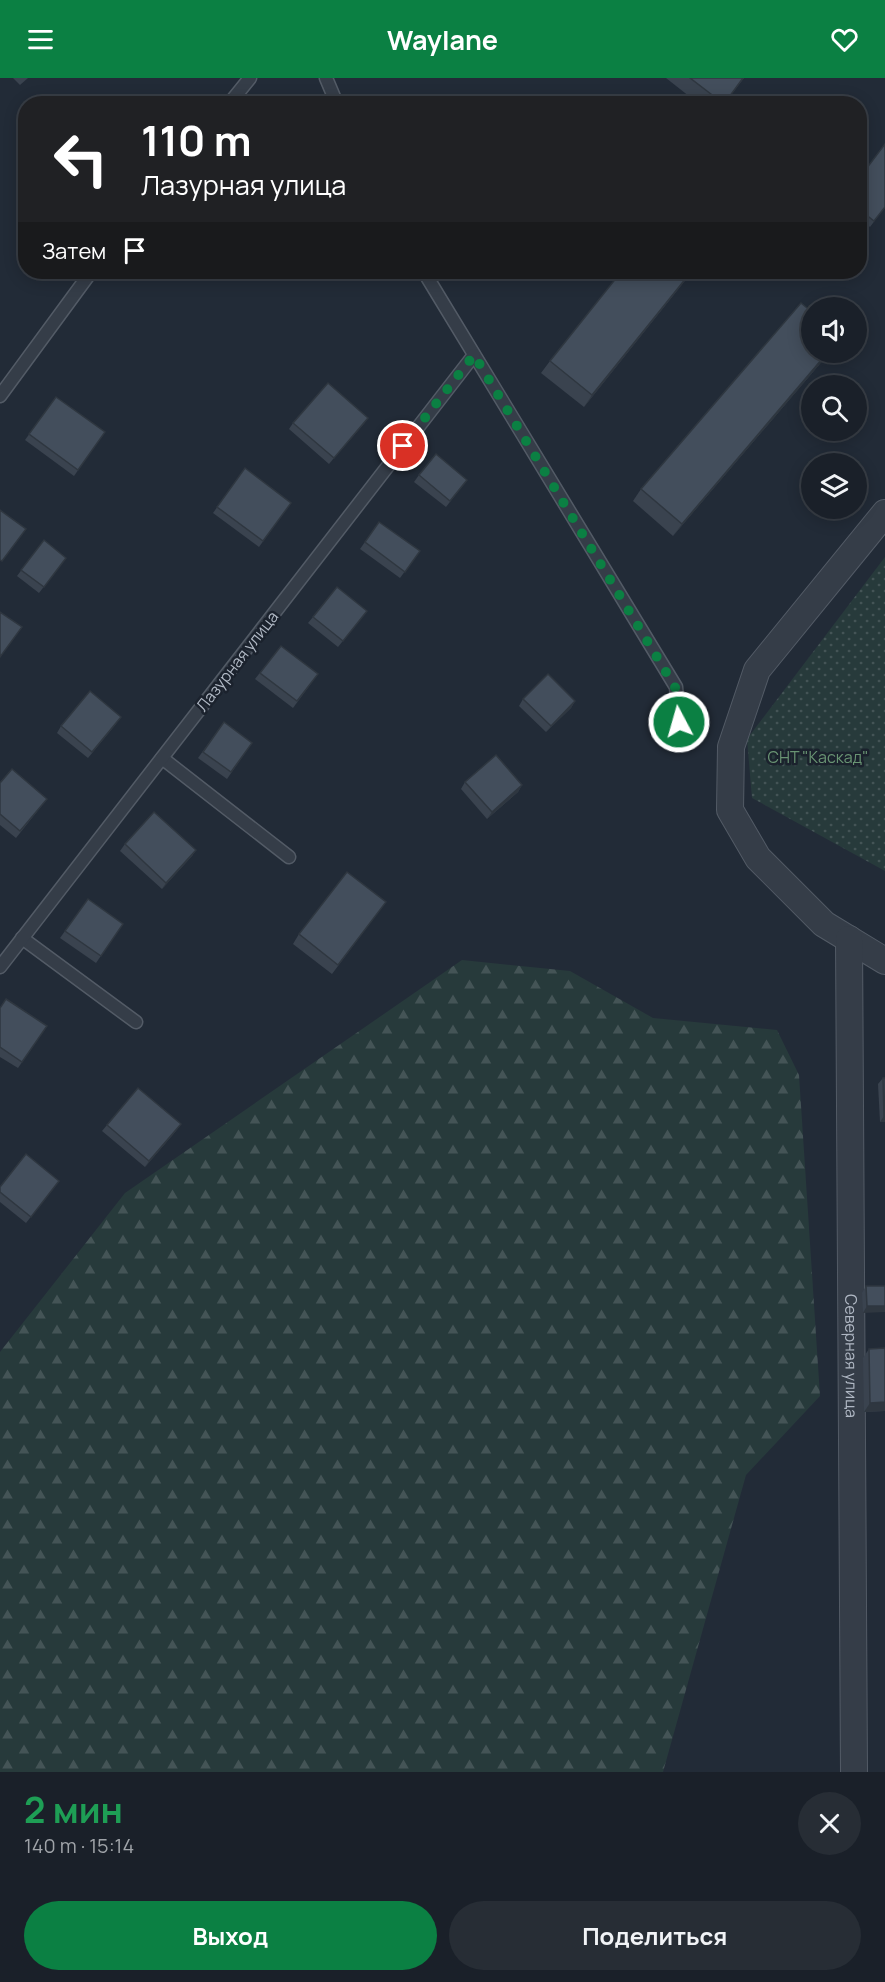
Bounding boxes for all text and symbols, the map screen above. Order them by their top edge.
text: Waylane [387,21,498,58]
icon: menu [24,23,57,56]
icon: heart [828,23,861,56]
text: 110 m [141,111,252,169]
icon: left [42,120,120,198]
text: Лазурная улица [141,166,346,203]
icon: arrive [118,234,151,267]
text: Затем [42,236,106,266]
map controls [801,297,867,519]
button: sound [801,297,867,363]
button: search [801,375,867,441]
pin [377,420,428,471]
icon: arrive [386,429,419,462]
button: layers [801,453,867,519]
street label: Лазурная улица [191,606,283,716]
position arrow [647,690,711,754]
park label: СНТ "Каскад" [768,746,868,768]
street label: Северная улица [840,1294,863,1418]
text: 2 мин [24,1785,123,1834]
button: close [798,1792,861,1855]
text: 140 m · 15:14 [24,1832,134,1859]
button: Выход [24,1901,437,1970]
button: Поделиться [449,1901,861,1970]

